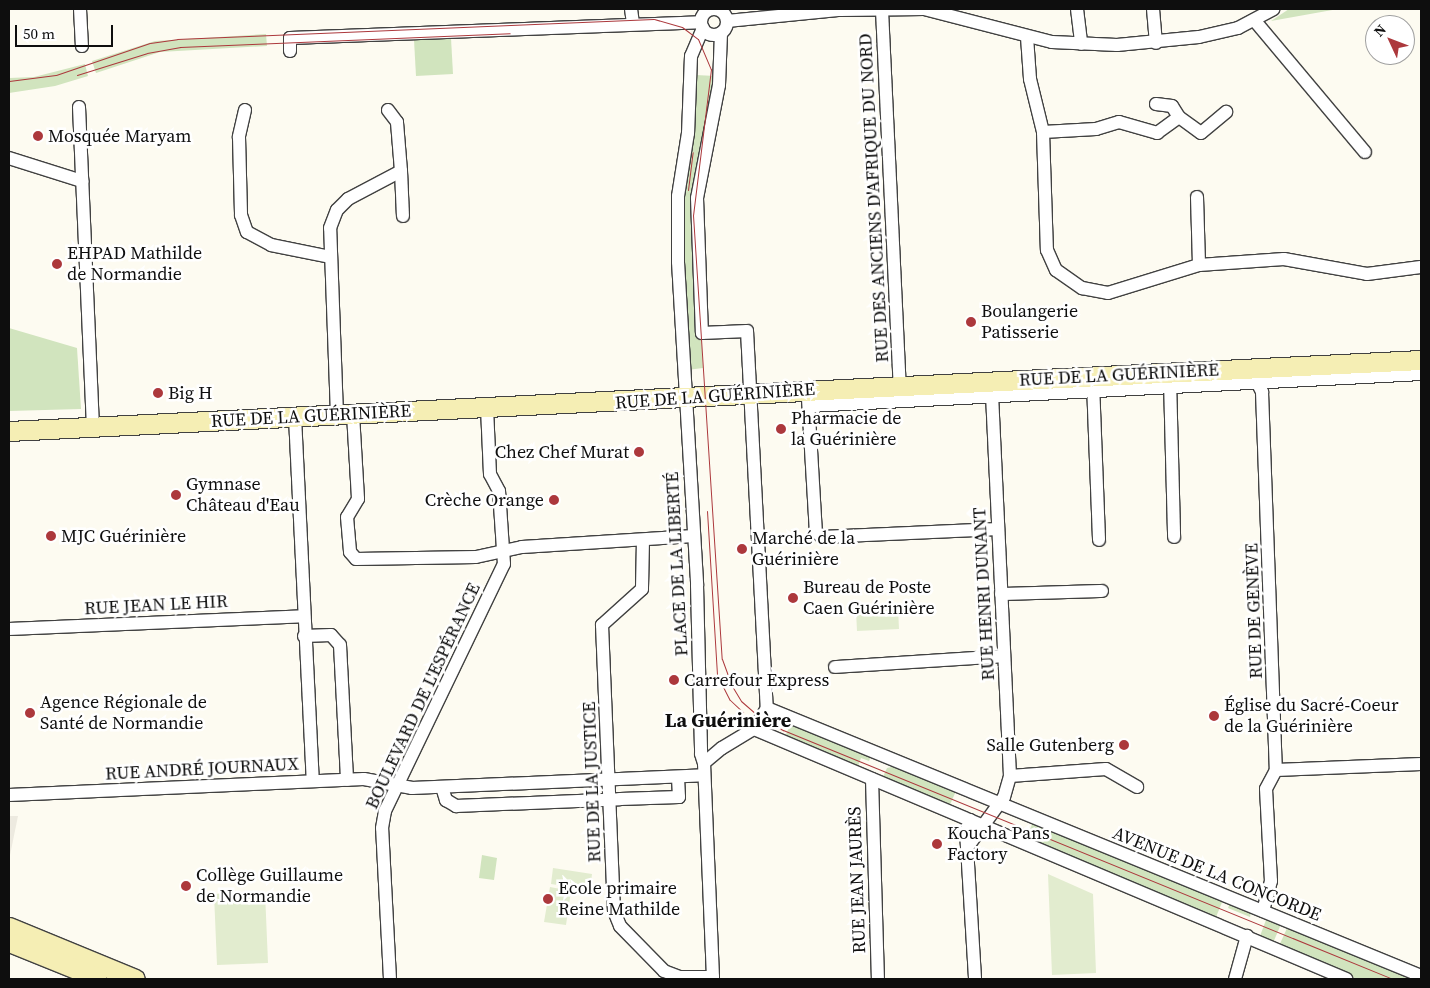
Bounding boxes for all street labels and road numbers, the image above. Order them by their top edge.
street label: RUE DES ANCIENS D'AFRIQUE DU NORD [855,33,893,363]
street label: RUE DE LA GUÉRINIÈRE [1018,359,1220,391]
street label: RUE DE LA GUÉRINIÈRE [614,378,816,414]
street label: RUE DE LA GUÉRINIÈRE [210,400,412,432]
street label: PLACE DE LA LIBERTÉ [661,471,693,657]
street label: RUE HENRI DUNANT [969,507,999,681]
street label: RUE DE GENÈVE [1241,543,1267,679]
street label: BOULEVARD DE L'ESPÉRANCE [361,580,485,812]
street label: RUE JEAN LE HIR [84,590,228,620]
street label: RUE DE LA JUSTICE [578,701,606,863]
street label: RUE ANDRÉ JOURNAUX [105,753,299,785]
street label: RUE JEAN JAURÈS [844,806,870,954]
street label: AVENUE DE LA CONCORDE [1110,822,1324,926]

